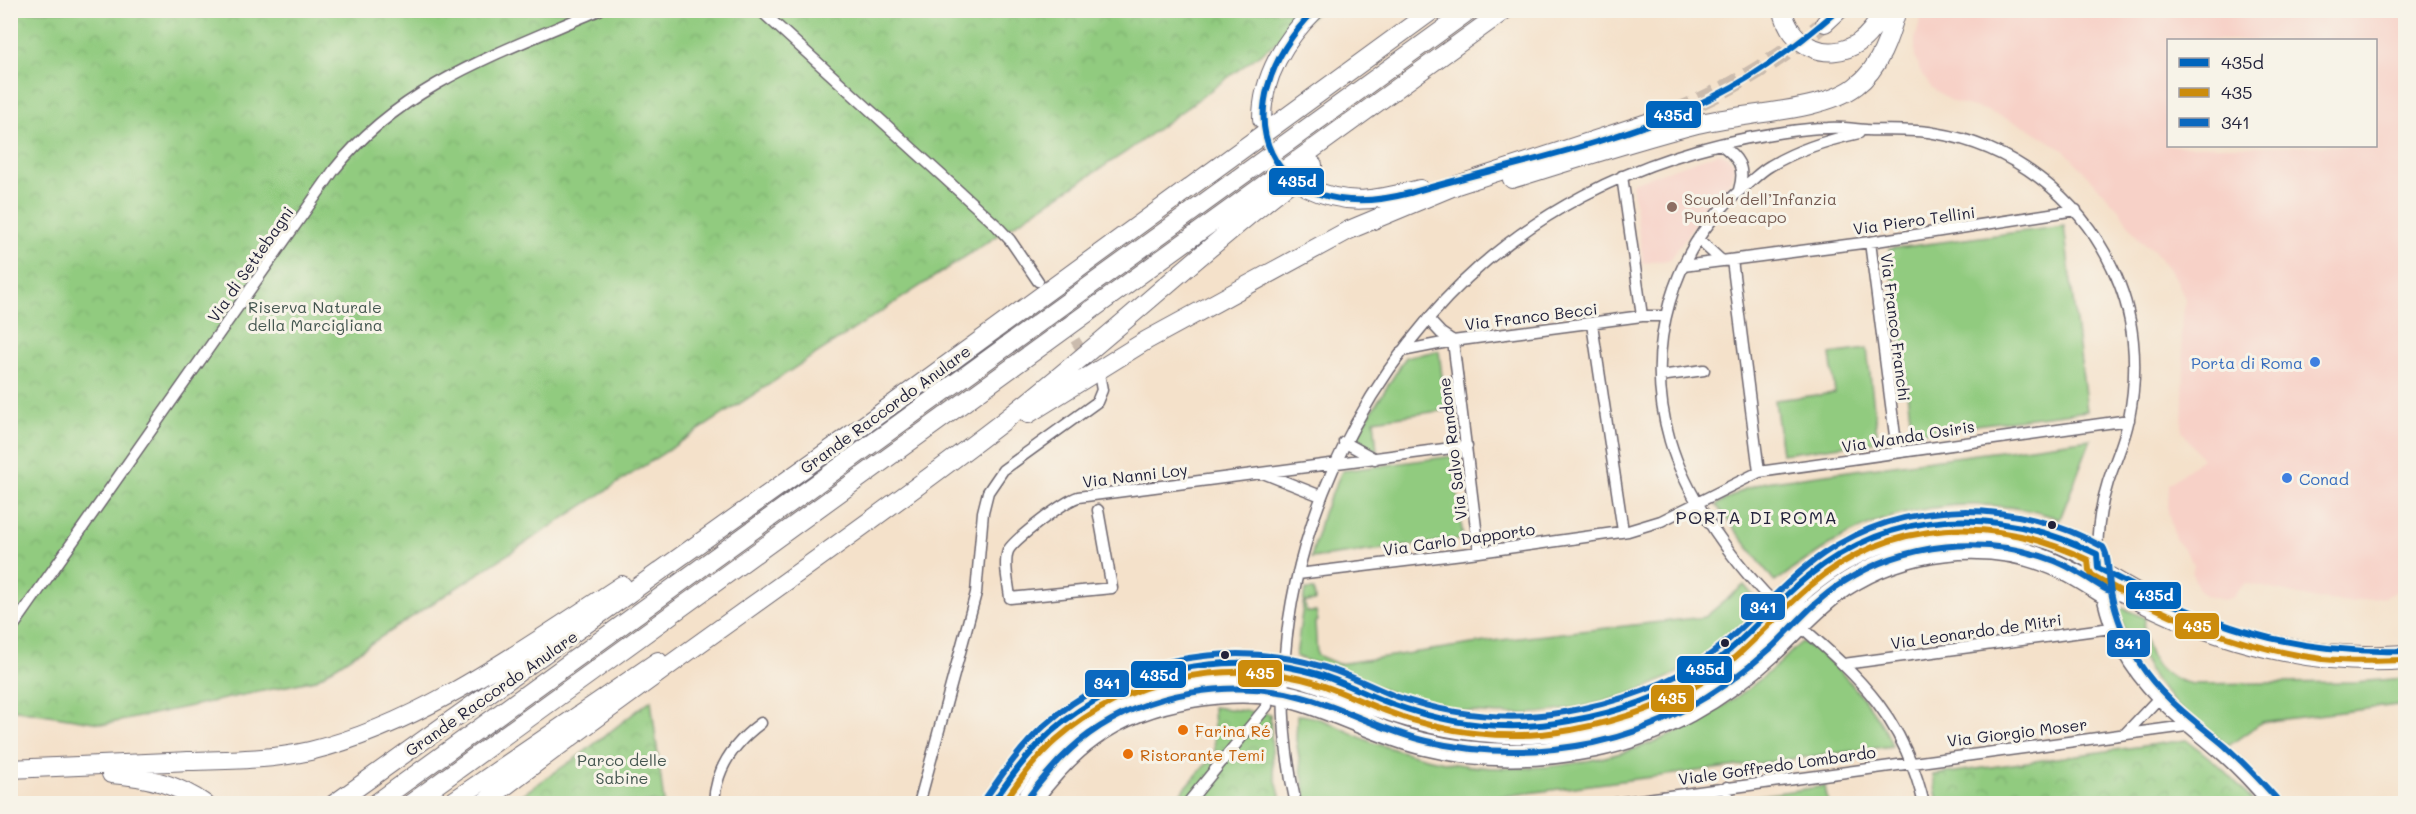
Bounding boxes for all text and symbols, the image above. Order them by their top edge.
legend [2167,39,2377,147]
text: 435d [2221,50,2264,74]
text: 435 [2221,80,2253,104]
line badge: 435d [1645,100,1702,129]
text: 435d [1653,104,1693,125]
text: 341 [2221,110,2250,134]
line badge: 435d [1268,167,1325,196]
text: 435d [1277,170,1317,191]
place label: Scuola dell’Infanzia Puntoeacapo [1684,188,1837,227]
marker: Scuola dell’Infanzia Puntoeacapo [1665,200,1679,214]
street label: Via Piero Tellini [1852,201,1976,239]
street label: Via di Settebagni [202,202,298,326]
street label: Via Franco Franchi [1876,252,1916,402]
park label: Riserva Naturale della Marcigliana [247,296,383,335]
street label: Via Franco Becci [1463,297,1599,335]
street label: Grande Raccordo Anulare [796,340,974,478]
place label: Porta di Roma [2191,352,2303,373]
marker: Porta di Roma [2308,355,2322,369]
street label: Via Salvo Randone [1433,376,1471,522]
street label: Via Wanda Osiris [1840,415,1976,457]
street label: Via Nanni Loy [1081,458,1189,492]
place label: Conad [2299,468,2349,489]
marker: Conad [2280,471,2294,485]
district label: PORTA DI ROMA [1675,505,1839,529]
street label: Via Carlo Dapporto [1382,518,1536,560]
unlabelled marker [2046,519,2058,531]
line badge: 435d [2125,581,2182,610]
text: 435d [2134,584,2174,605]
line badge: 341 [1740,593,1786,621]
text: 341 [1750,596,1776,617]
street label: Via Leonardo de Mitri [1889,609,2063,653]
line badge: 435 [2174,612,2220,640]
text: 435 [2182,615,2212,636]
street label: Grande Raccordo Anulare [401,625,581,761]
line badge: 341 [2106,629,2151,658]
text: 341 [2115,632,2141,653]
unlabelled marker [1719,637,1731,649]
unlabelled marker [1219,649,1231,661]
line badge: 435d [1676,655,1733,684]
text: 435d [1685,658,1725,679]
line badge: 435 [1237,659,1283,688]
line badge: 435d [1130,660,1187,689]
text: 435 [1245,662,1275,683]
text: 435d [1139,664,1179,685]
line badge: 341 [1084,669,1130,698]
text: 341 [1094,672,1120,693]
line badge: 435 [1650,684,1695,713]
text: 435 [1657,687,1687,708]
street label: Via Giorgio Moser [1946,713,2088,751]
place label: Farina Ré [1195,720,1271,741]
marker: Farina Ré [1176,723,1190,737]
street label: Viale Goffredo Lombardo [1677,741,1877,789]
place label: Ristorante Temi [1140,744,1265,765]
marker: Ristorante Temi [1121,747,1135,761]
park label: Parco delle Sabine [577,749,667,788]

